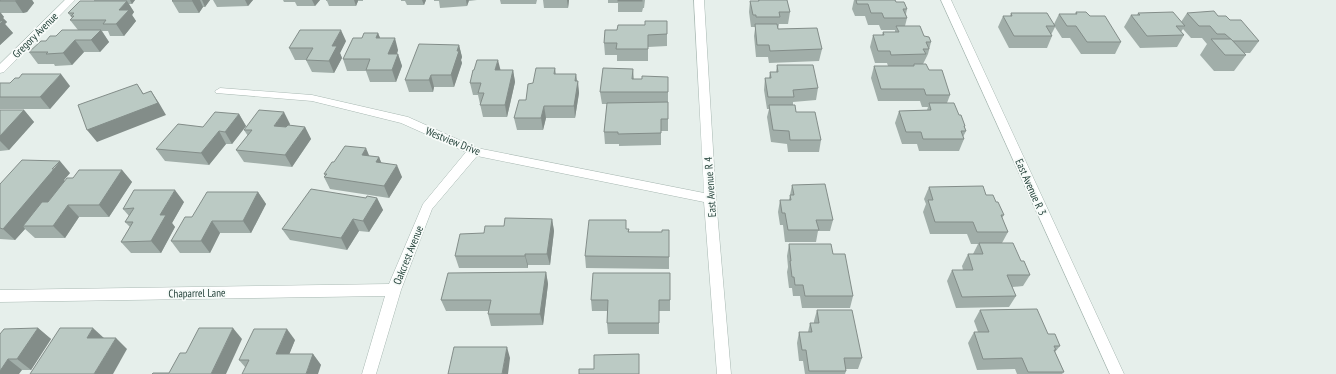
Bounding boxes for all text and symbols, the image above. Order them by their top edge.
street label: Gregory Avenue [9,9,61,61]
street label: Westview Drive [424,124,483,159]
street label: East Avenue R 4 [701,156,719,218]
street label: East Avenue R 3 [1012,156,1050,218]
street label: Oakcrest Avenue [390,223,426,287]
street label: Chaparrel Lane [168,285,226,300]

